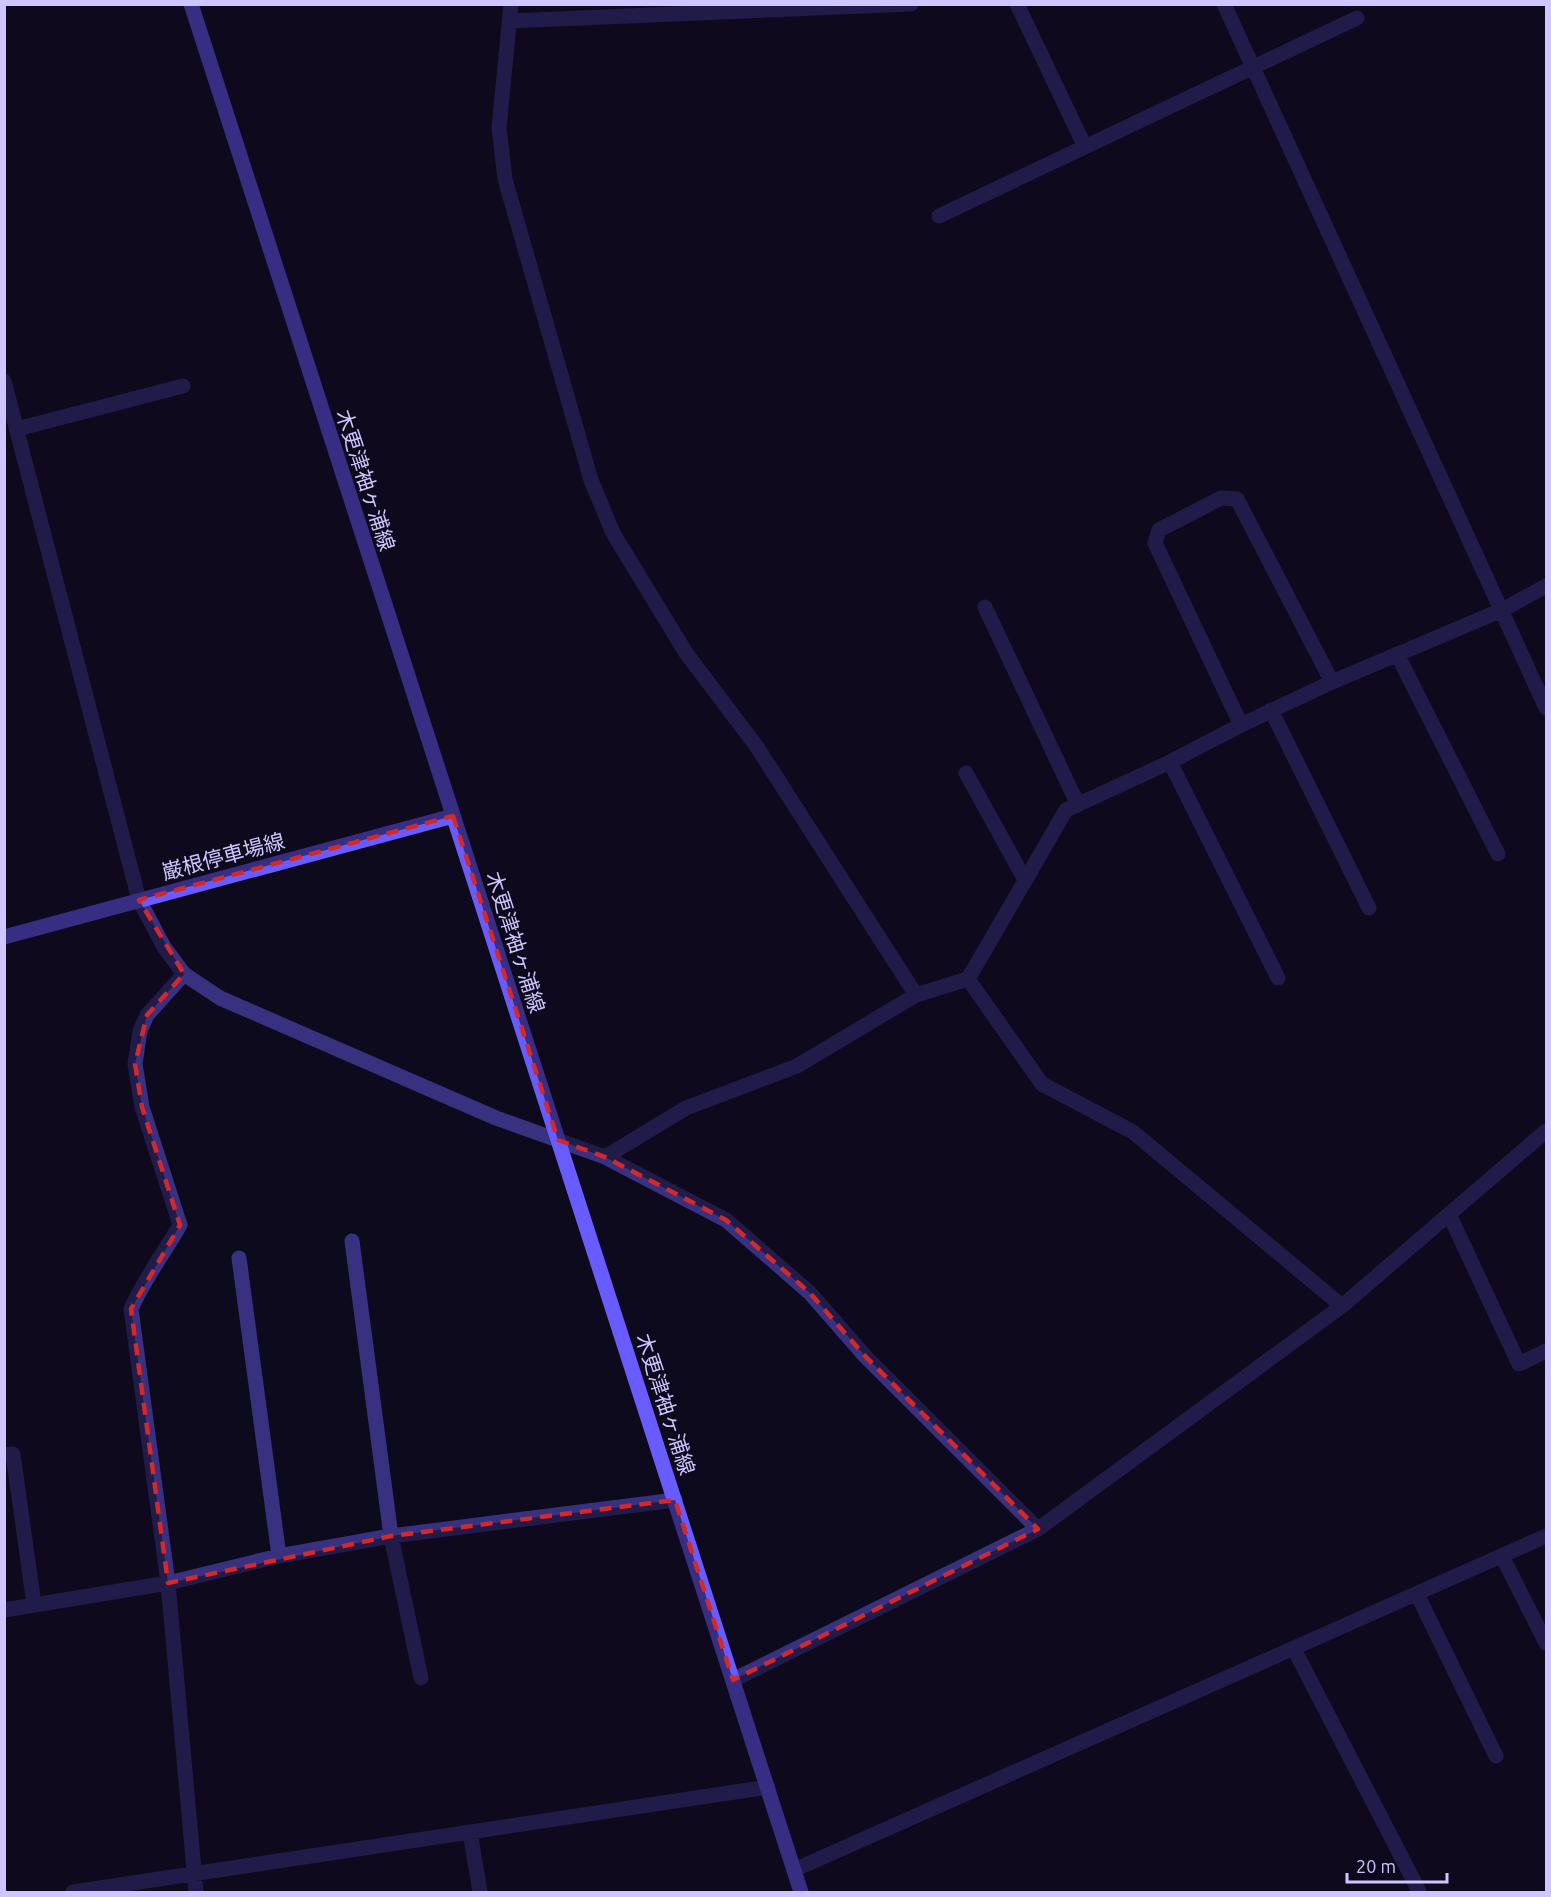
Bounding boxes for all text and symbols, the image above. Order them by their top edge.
street label: 木更津袖ヶ浦線 [332,406,400,554]
street label: 巌根停車場線 [159,828,287,884]
street label: 木更津袖ヶ浦線 [482,868,550,1016]
street label: 木更津袖ヶ浦線 [632,1330,700,1478]
scale bar [1347,1846,1448,1884]
text: 20 m [1356,1856,1396,1876]

